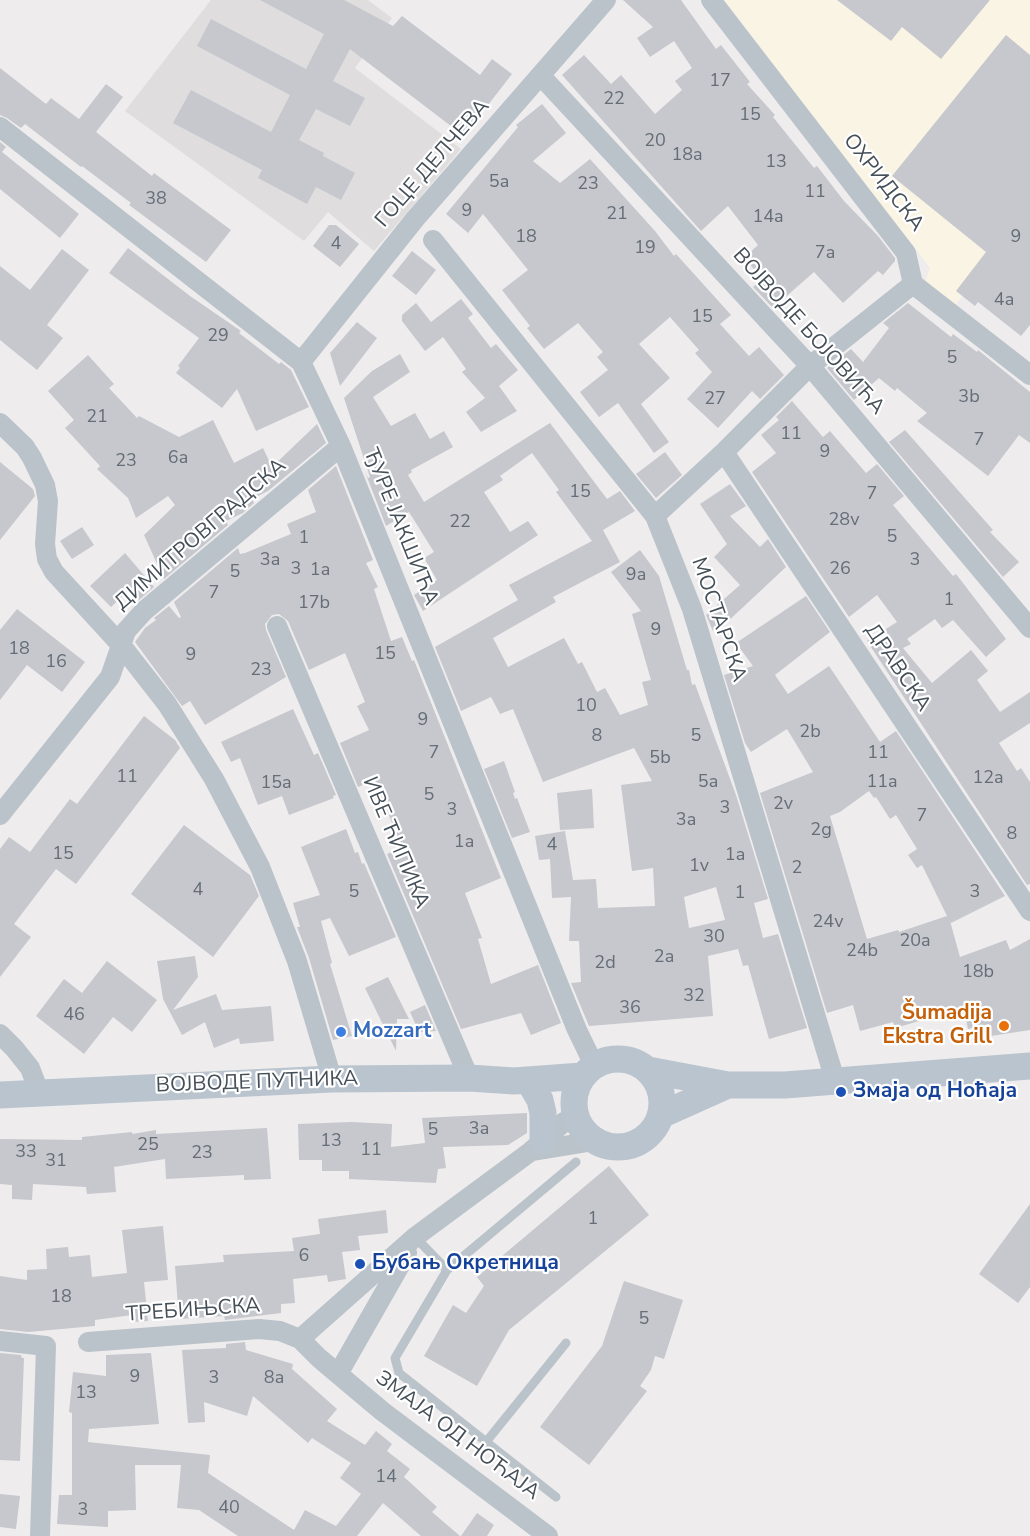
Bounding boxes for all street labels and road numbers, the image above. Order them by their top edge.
street label: ГОЦЕ ДЕЛЧЕВА [371,95,495,233]
street label: ОХРИДСКА [837,129,929,237]
street label: ВОЈВОДЕ БОЈОВИЋА [727,244,889,420]
street label: ЂУРЕ ЈАКШИЋА [357,445,443,609]
street label: ДИМИТРОВГРАДСКА [110,454,292,616]
street label: МОСТАРСКА [685,555,751,685]
street label: ДРАВСКА [859,619,935,717]
street label: ИВЕ ЋИПИКА [356,773,434,913]
street label: ВОЈВОДЕ ПУТНИКА [155,1067,359,1099]
street label: ТРЕБИЊСКА [125,1294,261,1328]
street label: ЗМАЈА ОД НОЋАЈА [370,1366,544,1506]

